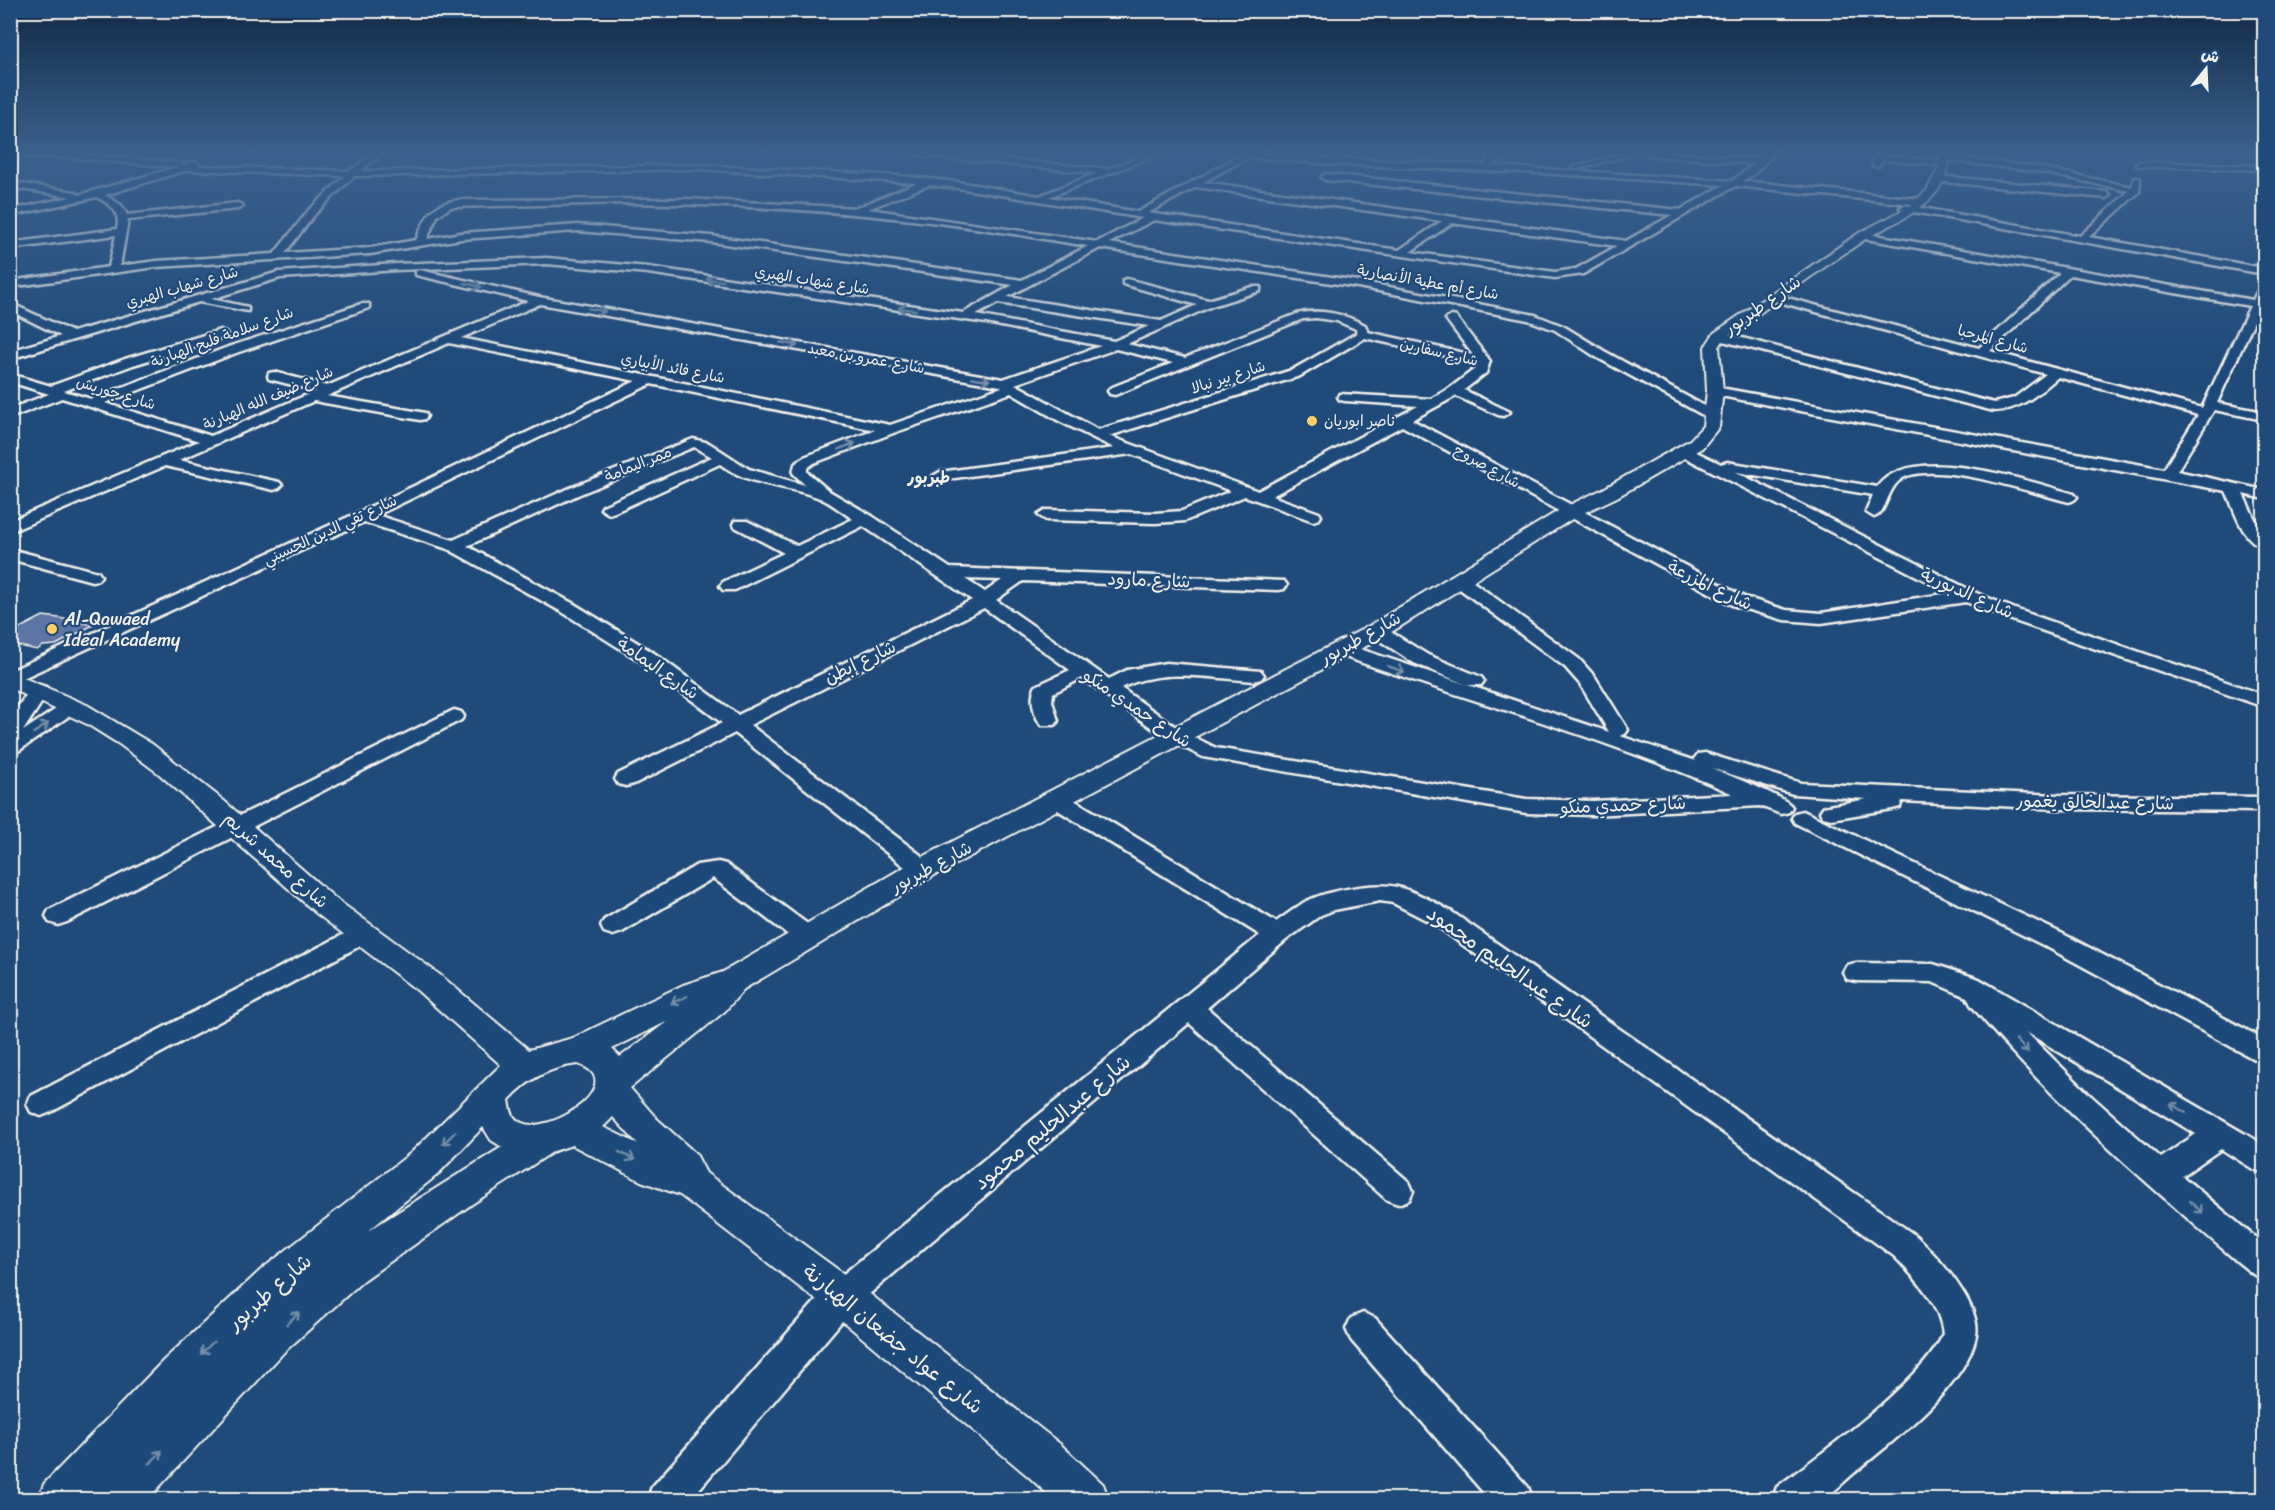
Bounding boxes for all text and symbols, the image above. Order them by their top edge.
north arrow [2176,39,2236,99]
text: ش [2198,39,2223,72]
street label: شارع أم عطية الأنصارية [1355,257,1501,307]
street label: شارع شهاب الهبري [753,258,871,302]
street label: شارع شهاب الهبري [123,259,241,315]
street label: شارع طبربور [1715,266,1808,344]
one-way arrow [705,274,725,285]
one-way arrow [463,280,483,291]
street label: شارع سلامة فليح الهبارنة [147,299,297,375]
one-way arrow [898,304,918,315]
one-way arrow [586,305,606,316]
street label: شارع المرحبا [1955,317,2031,361]
street label: شارع سفارين [1397,330,1481,374]
street label: شارع عمرو بن معبد [805,335,927,381]
one-way arrow [778,339,798,350]
street label: شارع فائد الأبياري [619,345,727,391]
street label: شارع بير نبالا [1187,353,1269,401]
street label: شارع ضيف الله الهبارنة [199,359,337,437]
street label: شارع جوريش [73,369,159,417]
one-way arrow [970,374,990,385]
place label: ناصر ابوريان [1324,408,1396,434]
marker: ناصر ابوريان [1305,414,1319,428]
street label: شارع صروح [1449,437,1525,495]
street label: ممر اليمامة [600,439,676,489]
one-way arrow [837,439,856,450]
district label: طبربور [907,463,950,492]
street label: شارع تقي الدين الحسيني [259,487,401,573]
street label: شارع المزرعة [1662,551,1758,619]
street label: شارع الدبورية [1915,558,2019,628]
street label: شارع مارود [1107,563,1191,597]
street label: شارع طبربور [1312,602,1407,674]
place label: Al-Qawaed Ideal Academy [63,603,181,656]
marker: Al-Qawaed Ideal Academy [45,622,59,636]
street label: شارع اليمامة [610,628,706,708]
street label: شارع إبطن [818,631,902,693]
street label: شارع حمدي منكو [1075,659,1198,757]
one-way arrow [1386,665,1405,676]
one-way arrow [32,722,49,734]
street label: شارع عبدالخالق يغمور [2015,785,2174,819]
street label: شارع حمدي منكو [1558,787,1687,823]
street label: شارع محمد شريم [216,804,336,916]
street label: شارع طبربور [883,832,978,903]
street label: شارع عبدالحليم محمود [1418,895,1602,1039]
one-way arrow [671,994,689,1006]
one-way arrow [2014,1039,2029,1054]
street label: شارع عبدالحليم محمود [964,1044,1140,1200]
one-way arrow [2170,1102,2187,1114]
one-way arrow [442,1131,457,1145]
one-way arrow [618,1151,636,1163]
one-way arrow [2188,1200,2203,1214]
street label: شارع طبربور [216,1243,321,1341]
street label: شارع عواد جضعان الهبارنة [794,1254,992,1424]
one-way arrow [285,1311,300,1325]
one-way arrow [199,1340,214,1355]
one-way arrow [149,1449,163,1464]

